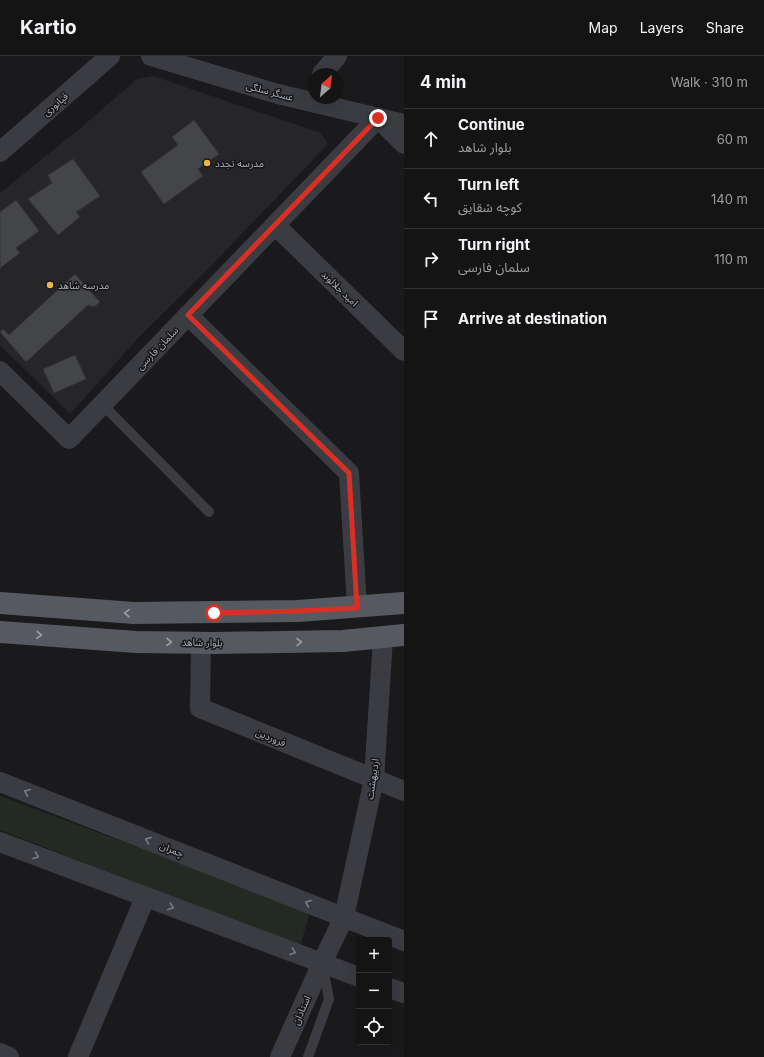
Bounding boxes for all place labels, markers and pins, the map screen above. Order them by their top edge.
place label: مدرسه تجدد [215,157,264,170]
marker: مدرسه تجدد [202,158,212,168]
place label: مدرسه شاهد [58,279,109,292]
marker: مدرسه شاهد [45,280,55,290]

